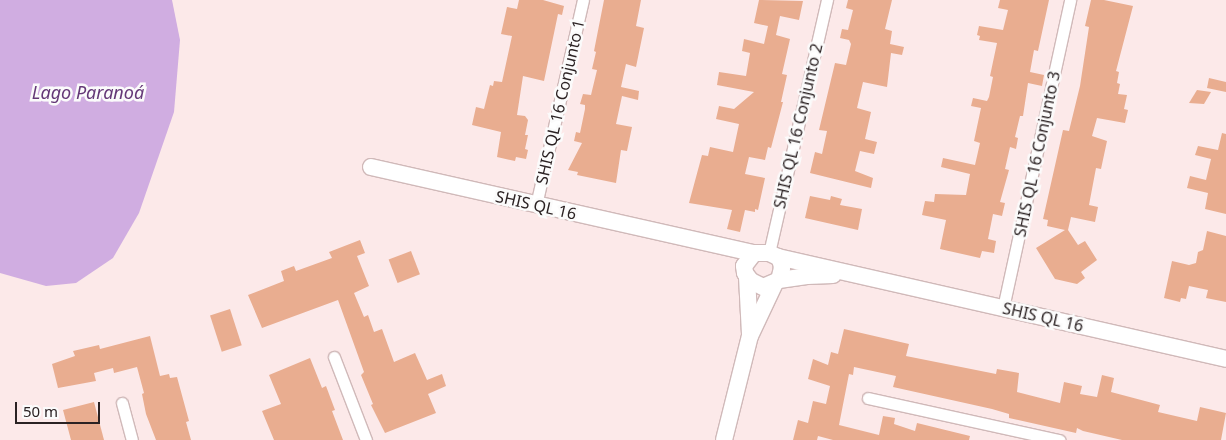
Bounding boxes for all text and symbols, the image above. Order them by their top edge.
street label: SHIS QL 16 Conjunto 1 [532,18,588,186]
street label: SHIS QL 16 Conjunto 2 [770,42,826,210]
street label: SHIS QL 16 Conjunto 3 [1010,69,1064,239]
water label: Lago Paranoá [32,81,144,103]
street label: SHIS QL 16 [494,186,578,224]
street label: SHIS QL 16 [1001,298,1085,336]
scale bar [18,392,102,424]
text: 50 m [23,401,58,421]

